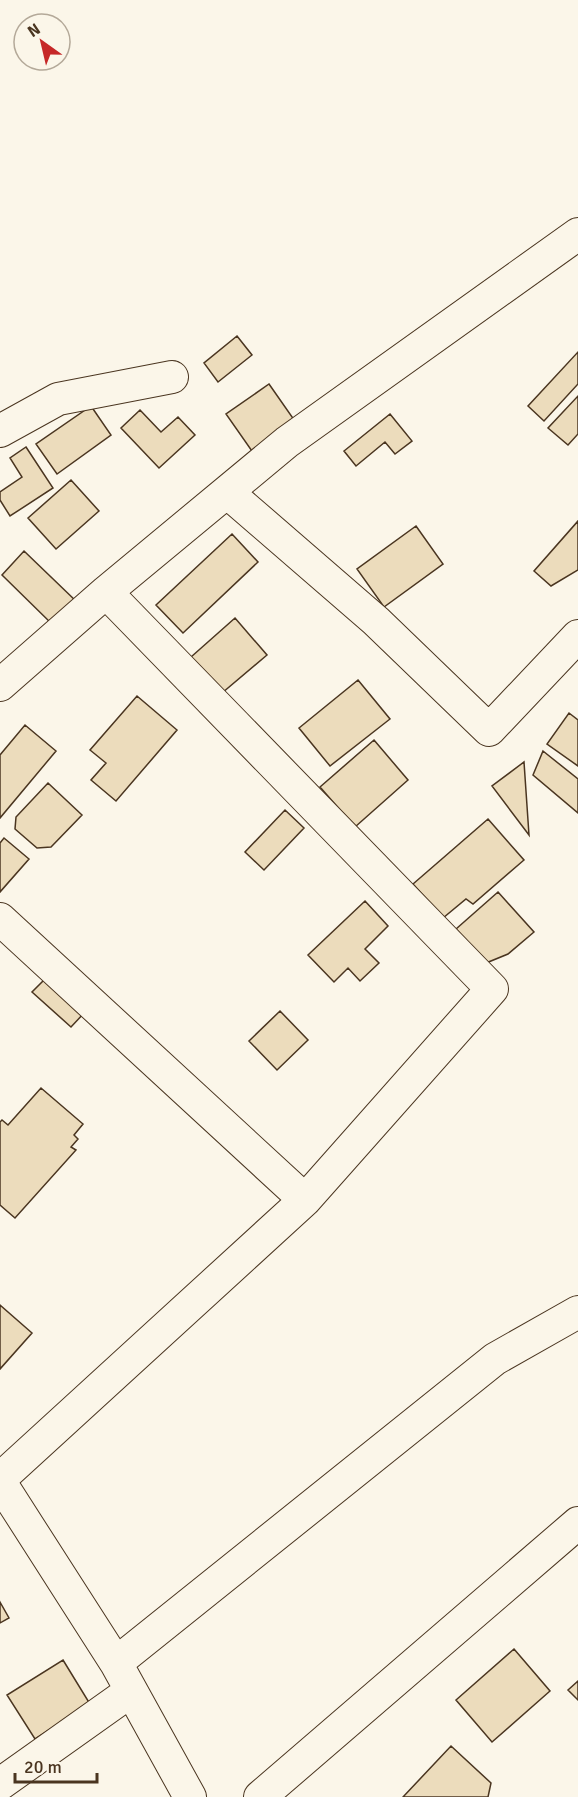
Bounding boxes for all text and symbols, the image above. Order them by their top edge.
north arrow [12,12,72,72]
text: N [24,19,44,42]
scale bar [15,1746,98,1784]
text: 20 m [24,1756,62,1778]

